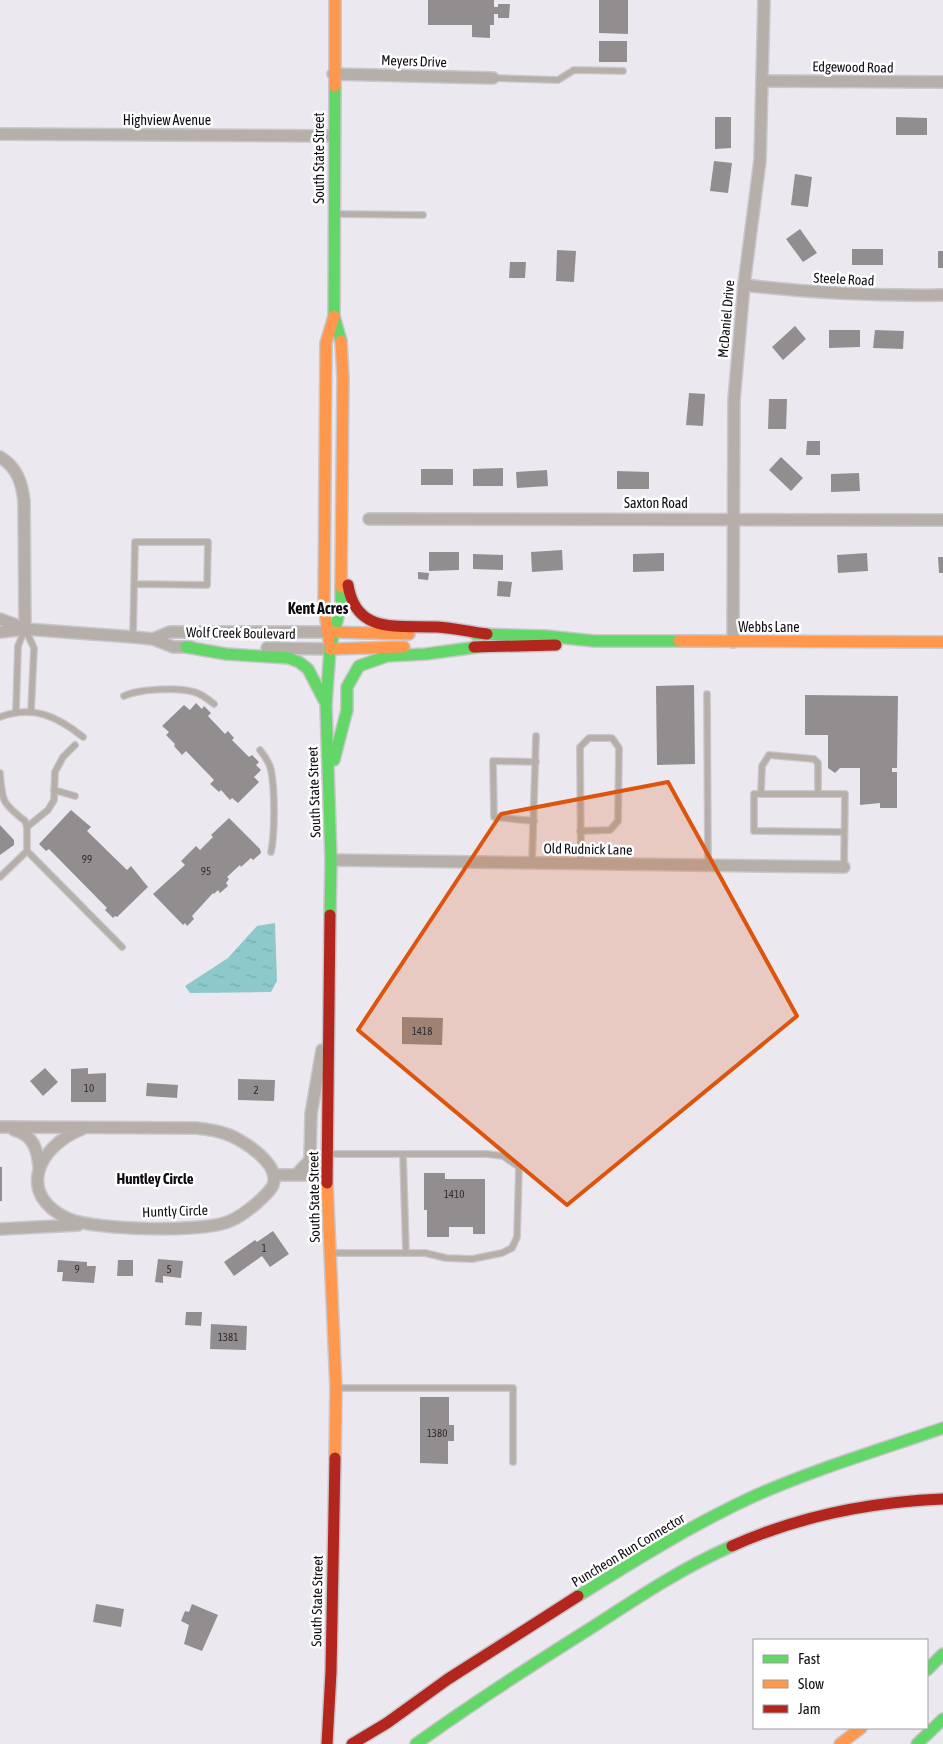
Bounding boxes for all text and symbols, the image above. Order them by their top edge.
street label: Meyers Drive [381,52,447,70]
street label: Edgewood Road [812,58,894,76]
street label: Highview Avenue [123,112,211,128]
street label: South State Street [311,112,327,204]
street label: Steele Road [813,269,875,289]
street label: McDaniel Drive [715,279,737,359]
street label: Saxton Road [624,495,688,511]
district label: Kent Acres [288,599,349,617]
street label: Webbs Lane [738,619,800,635]
street label: Wolf Creek Boulevard [186,624,296,642]
street label: South State Street [304,746,324,838]
street label: Old Rudnick Lane [543,840,633,858]
house number: 99 [82,853,92,865]
house number: 95 [201,865,211,877]
house number: 1418 [412,1025,432,1037]
house number: 10 [84,1082,94,1094]
house number: 2 [253,1084,259,1096]
street label: South State Street [305,1151,323,1243]
district label: Huntley Circle [116,1170,194,1187]
house number: 1410 [444,1188,464,1200]
street label: Huntly Circle [142,1202,208,1220]
house number: 1 [261,1242,267,1254]
house number: 9 [74,1263,80,1275]
house number: 5 [166,1263,172,1275]
house number: 1381 [218,1331,238,1343]
house number: 1380 [427,1427,447,1439]
street label: Puncheon Run Connector [569,1509,688,1590]
street label: South State Street [308,1555,326,1647]
legend [753,1639,928,1729]
text: Fast [798,1650,820,1667]
text: Slow [798,1675,824,1692]
text: Jam [798,1700,821,1717]

